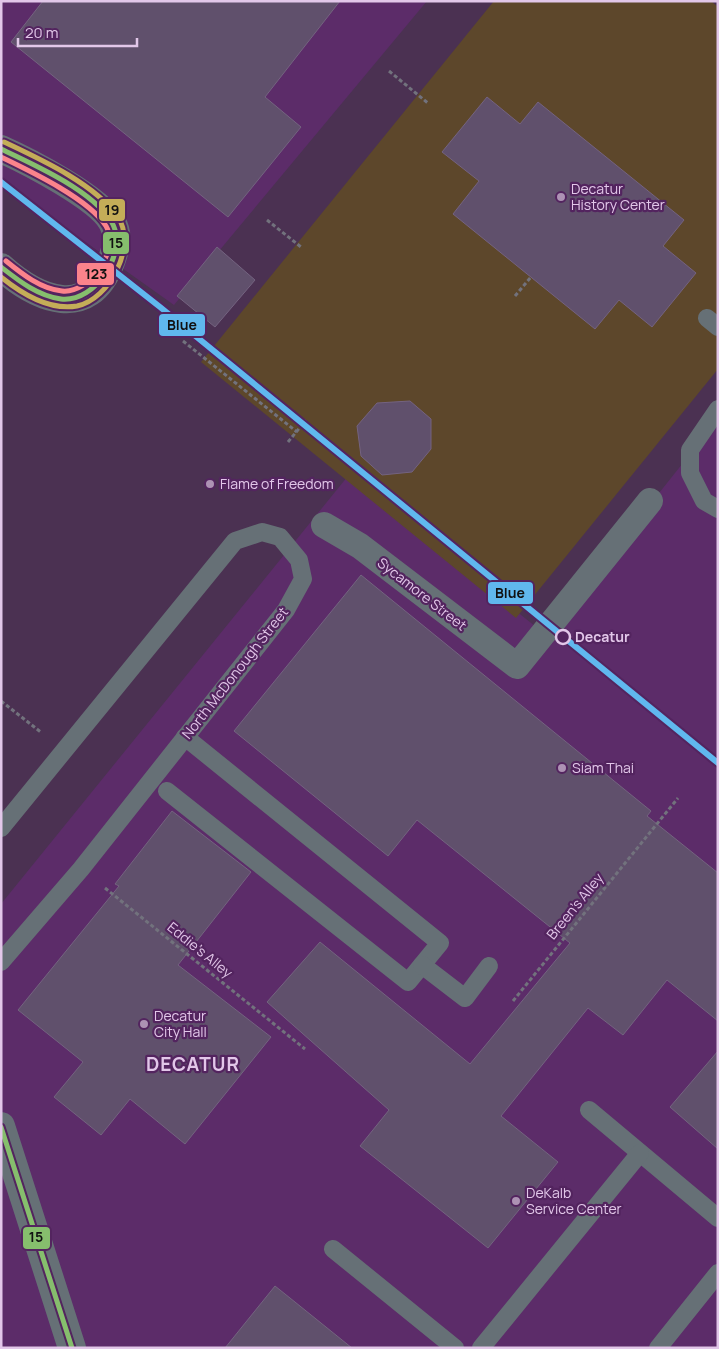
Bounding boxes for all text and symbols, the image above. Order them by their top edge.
scale bar [18,15,136,47]
text: 20 m [25,22,58,43]
place label: Decatur History Center [571,179,665,214]
marker: Decatur History Center [555,191,567,203]
line badge: 19 [98,198,126,222]
text: 19 [105,200,119,219]
line badge: 15 [102,231,130,255]
text: 15 [109,233,123,252]
line badge: 123 [76,262,115,286]
text: 123 [85,264,107,283]
line badge: Blue [158,313,206,337]
text: Blue [167,315,197,334]
place label: Flame of Freedom [220,474,334,493]
marker: Flame of Freedom [204,478,216,490]
street label: Sycamore Street [374,553,471,635]
line badge: Blue [487,581,534,605]
text: Blue [495,583,525,602]
street label: North McDonough Street [177,603,292,742]
place label: Decatur [575,627,630,646]
marker: Decatur [555,629,571,645]
place label: Siam Thai [572,758,634,777]
marker: Siam Thai [556,762,568,774]
street label: Breen's Alley [542,868,608,943]
street label: Eddie's Alley [164,917,237,982]
place label: Decatur City Hall [154,1006,207,1041]
marker: Decatur City Hall [138,1018,150,1030]
district label: DECATUR [146,1051,240,1077]
place label: DeKalb Service Center [526,1183,622,1218]
marker: DeKalb Service Center [510,1195,522,1207]
line badge: 15 [22,1226,51,1250]
text: 15 [29,1227,43,1246]

